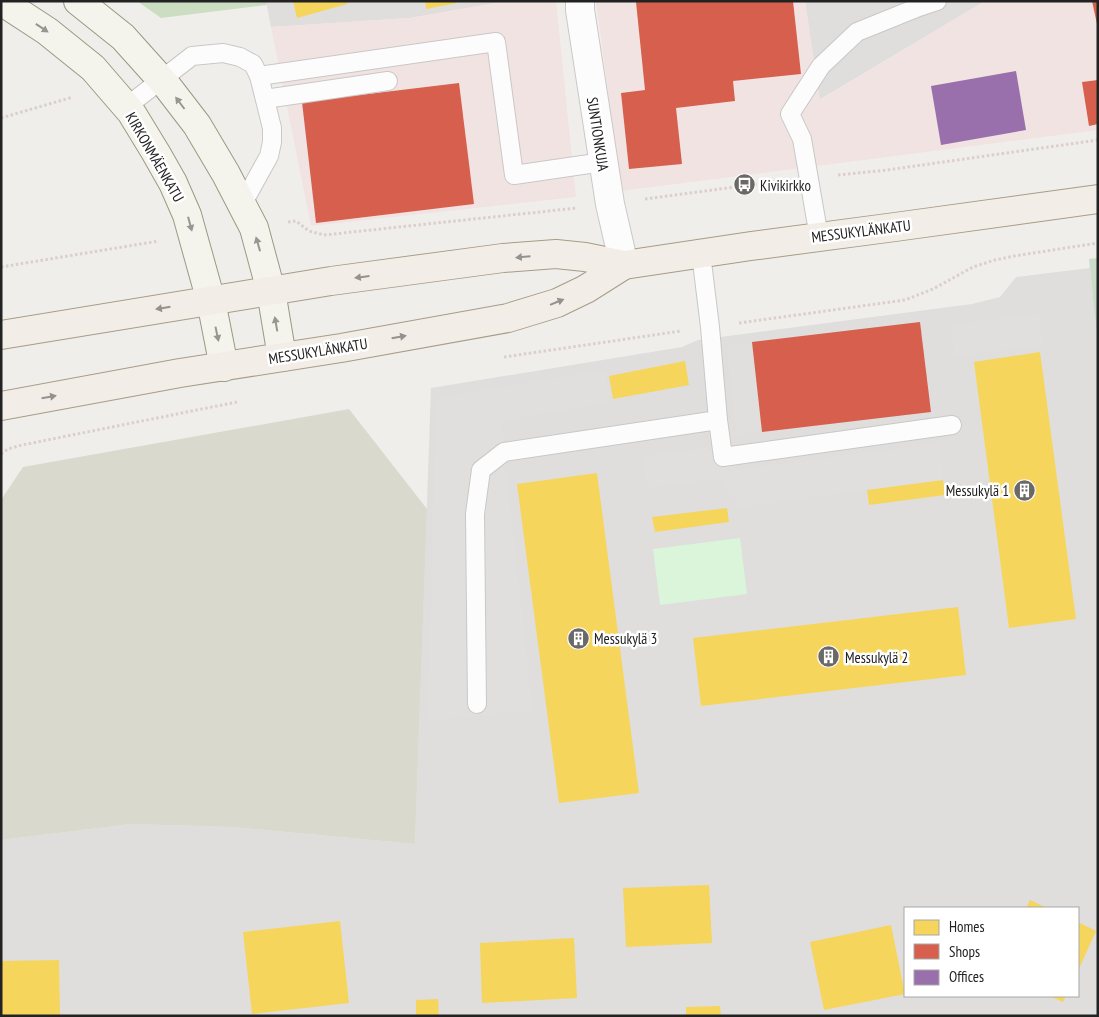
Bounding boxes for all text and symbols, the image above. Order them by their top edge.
one-way arrow [36,23,49,33]
street label: SUNTIONKUJA [583,96,613,173]
one-way arrow [174,97,185,110]
street label: KIRKONMÄENKATU [122,109,188,205]
bus stop icon: Kivikirkko [732,173,756,197]
place label: Kivikirkko [760,176,811,195]
street label: MESSUKYLÄNKATU [810,215,912,247]
one-way arrow [186,217,194,232]
one-way arrow [254,236,262,251]
one-way arrow [515,253,531,261]
one-way arrow [354,273,370,281]
one-way arrow [550,298,565,306]
one-way arrow [154,305,170,313]
one-way arrow [272,316,280,332]
one-way arrow [214,326,222,342]
one-way arrow [391,333,407,341]
street label: MESSUKYLÄNKATU [267,334,369,368]
one-way arrow [42,392,58,400]
building icon: Messukylä 1 [1013,478,1037,502]
place label: Messukylä 1 [946,481,1009,500]
building icon: Messukylä 3 [566,626,590,650]
place label: Messukylä 3 [594,629,657,648]
building icon: Messukylä 2 [817,645,841,669]
place label: Messukylä 2 [845,648,908,667]
legend [904,907,1079,997]
text: Homes [949,917,985,936]
text: Shops [949,942,980,961]
text: Offices [949,967,984,986]

